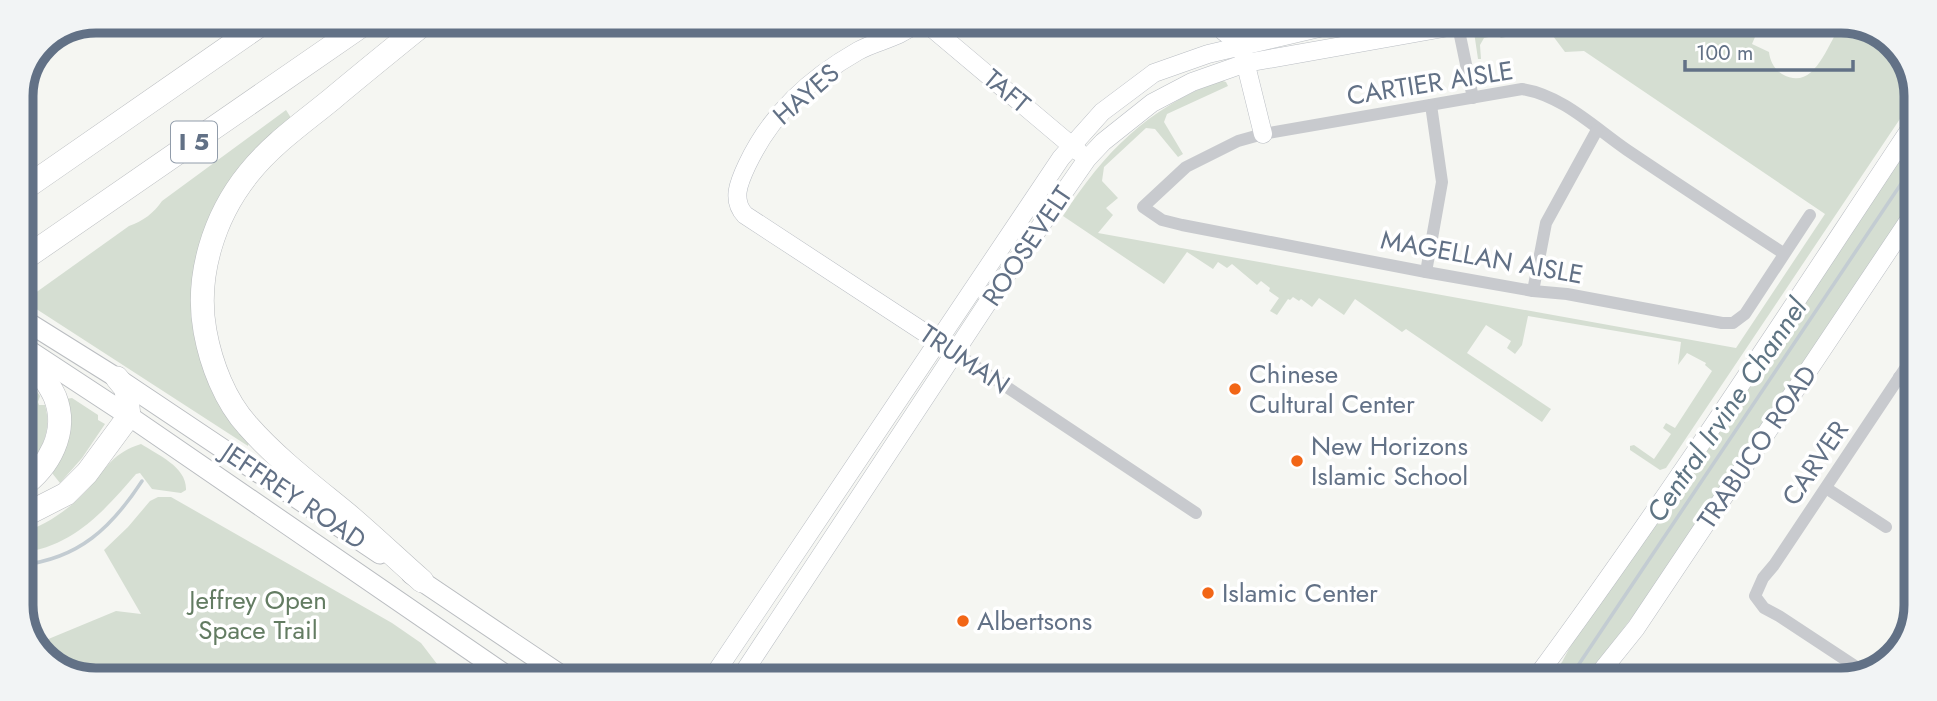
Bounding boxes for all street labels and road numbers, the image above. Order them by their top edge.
street label: CARTIER AISLE [1344,51,1516,115]
street label: HAYES [764,54,848,134]
street label: TAFT [975,60,1039,122]
road number: I 5 [171,122,217,162]
street label: ROOSEVELT [973,178,1081,314]
street label: MAGELLAN AISLE [1378,220,1586,294]
street label: TRUMAN [912,315,1018,403]
street label: TRABUCO ROAD [1688,358,1826,536]
street label: CARVER [1773,413,1858,513]
street label: JEFFREY ROAD [212,432,374,558]

